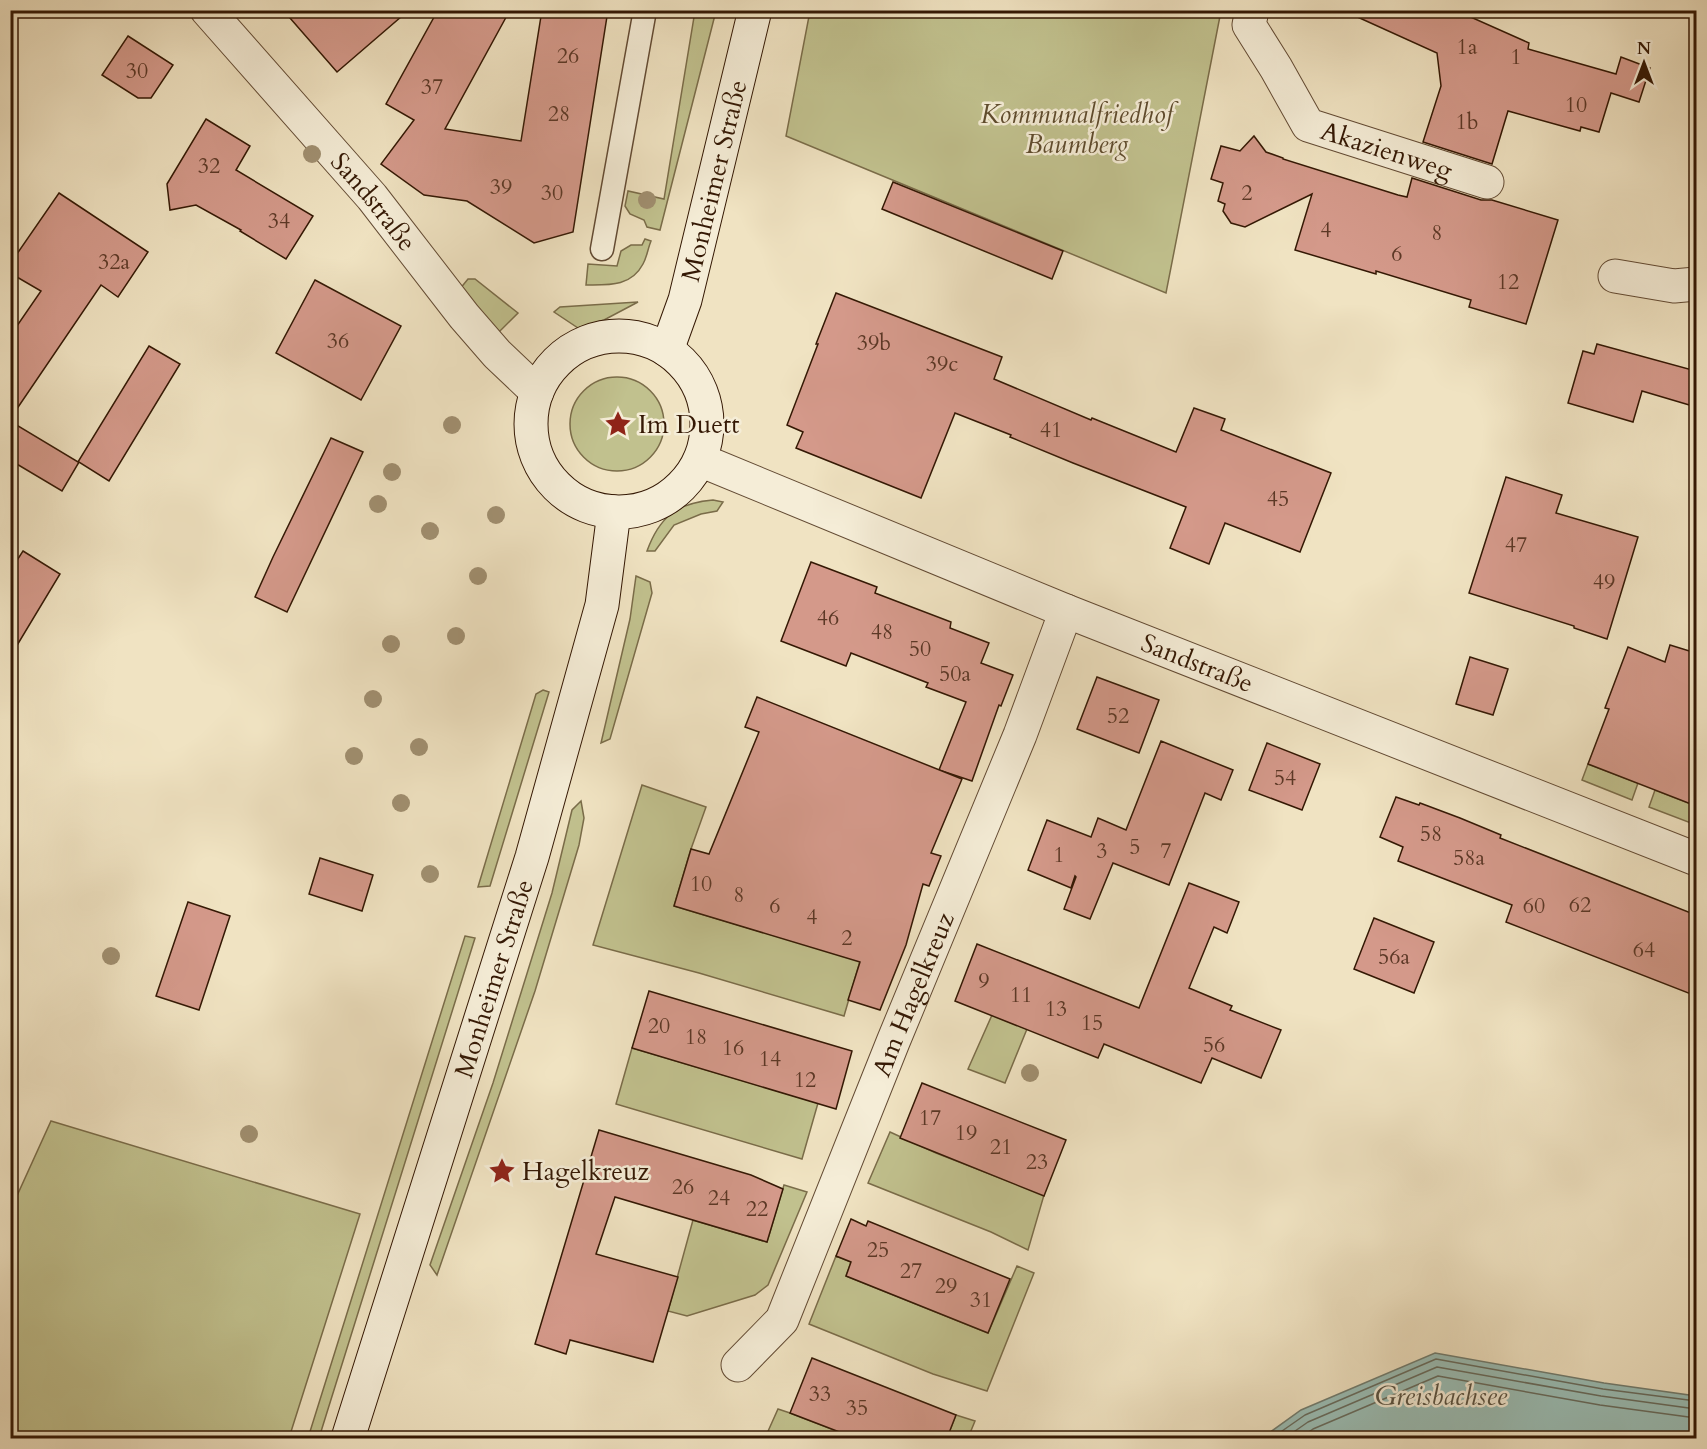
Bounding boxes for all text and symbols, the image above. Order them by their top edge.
house number: 1a [1457,32,1478,62]
north arrow [1614,33,1674,93]
text: N [1637,38,1651,60]
house number: 26 [557,41,579,71]
house number: 1 [1510,42,1522,72]
house number: 30 [126,56,148,86]
house number: 37 [421,72,443,102]
street label: Monheimer Straße [673,76,756,285]
house number: 10 [1565,90,1587,120]
park label: Kommunalfriedhof Baumberg [981,97,1179,162]
house number: 28 [548,99,570,129]
house number: 1b [1455,107,1479,137]
street label: Akazienweg [1316,113,1457,188]
street label: Sandstraße [323,145,424,258]
house number: 32 [198,151,220,181]
house number: 39 [490,172,512,202]
house number: 30 [541,178,563,208]
house number: 2 [1241,178,1253,208]
house number: 34 [268,206,290,236]
house number: 4 [1320,215,1332,245]
house number: 8 [1431,218,1443,248]
house number: 6 [1391,239,1403,269]
house number: 32a [98,247,131,277]
house number: 12 [1497,267,1519,297]
house number: 36 [327,326,349,356]
house number: 39b [857,328,891,358]
house number: 39c [926,349,958,379]
place label: Im Duett [638,407,739,442]
place icon: Im Duett [603,409,633,439]
house number: 41 [1040,415,1062,445]
house number: 45 [1267,484,1289,514]
house number: 47 [1505,530,1527,560]
house number: 49 [1593,567,1615,597]
house number: 46 [817,603,839,633]
house number: 48 [871,617,893,647]
street label: Sandstraße [1136,625,1258,701]
house number: 50 [909,634,931,664]
house number: 50a [939,659,972,689]
house number: 52 [1107,701,1129,731]
house number: 54 [1274,763,1296,793]
house number: 58 [1420,819,1442,849]
house number: 5 [1129,832,1141,862]
house number: 3 [1096,836,1108,866]
house number: 7 [1160,836,1172,866]
house number: 1 [1053,840,1065,870]
house number: 58a [1453,843,1486,873]
house number: 10 [690,869,712,899]
street label: Monheimer Straße [446,875,542,1082]
house number: 8 [733,880,745,910]
house number: 62 [1569,890,1591,920]
house number: 6 [769,891,781,921]
house number: 60 [1523,891,1545,921]
house number: 4 [806,902,818,932]
street label: Am Hagelkreuz [864,907,963,1082]
house number: 2 [841,923,853,953]
house number: 64 [1633,935,1655,965]
house number: 56a [1378,942,1411,972]
house number: 9 [978,966,990,996]
house number: 11 [1010,980,1032,1010]
house number: 13 [1045,994,1067,1024]
house number: 15 [1081,1008,1103,1038]
house number: 20 [648,1011,670,1041]
house number: 18 [685,1022,707,1052]
house number: 56 [1203,1030,1225,1060]
house number: 16 [722,1033,744,1063]
house number: 14 [759,1044,781,1074]
house number: 12 [794,1065,816,1095]
house number: 17 [919,1103,941,1133]
house number: 19 [955,1118,977,1148]
house number: 21 [990,1132,1012,1162]
house number: 23 [1026,1147,1048,1177]
place label: Hagelkreuz [522,1154,649,1189]
place icon: Hagelkreuz [487,1156,517,1186]
house number: 26 [672,1172,694,1202]
house number: 24 [708,1183,730,1213]
house number: 22 [746,1194,768,1224]
house number: 25 [867,1235,889,1265]
house number: 27 [900,1256,922,1286]
house number: 29 [935,1271,957,1301]
house number: 31 [970,1285,992,1315]
water label: Greisbachsee [1375,1378,1508,1415]
house number: 33 [809,1379,831,1409]
house number: 35 [846,1393,868,1423]

